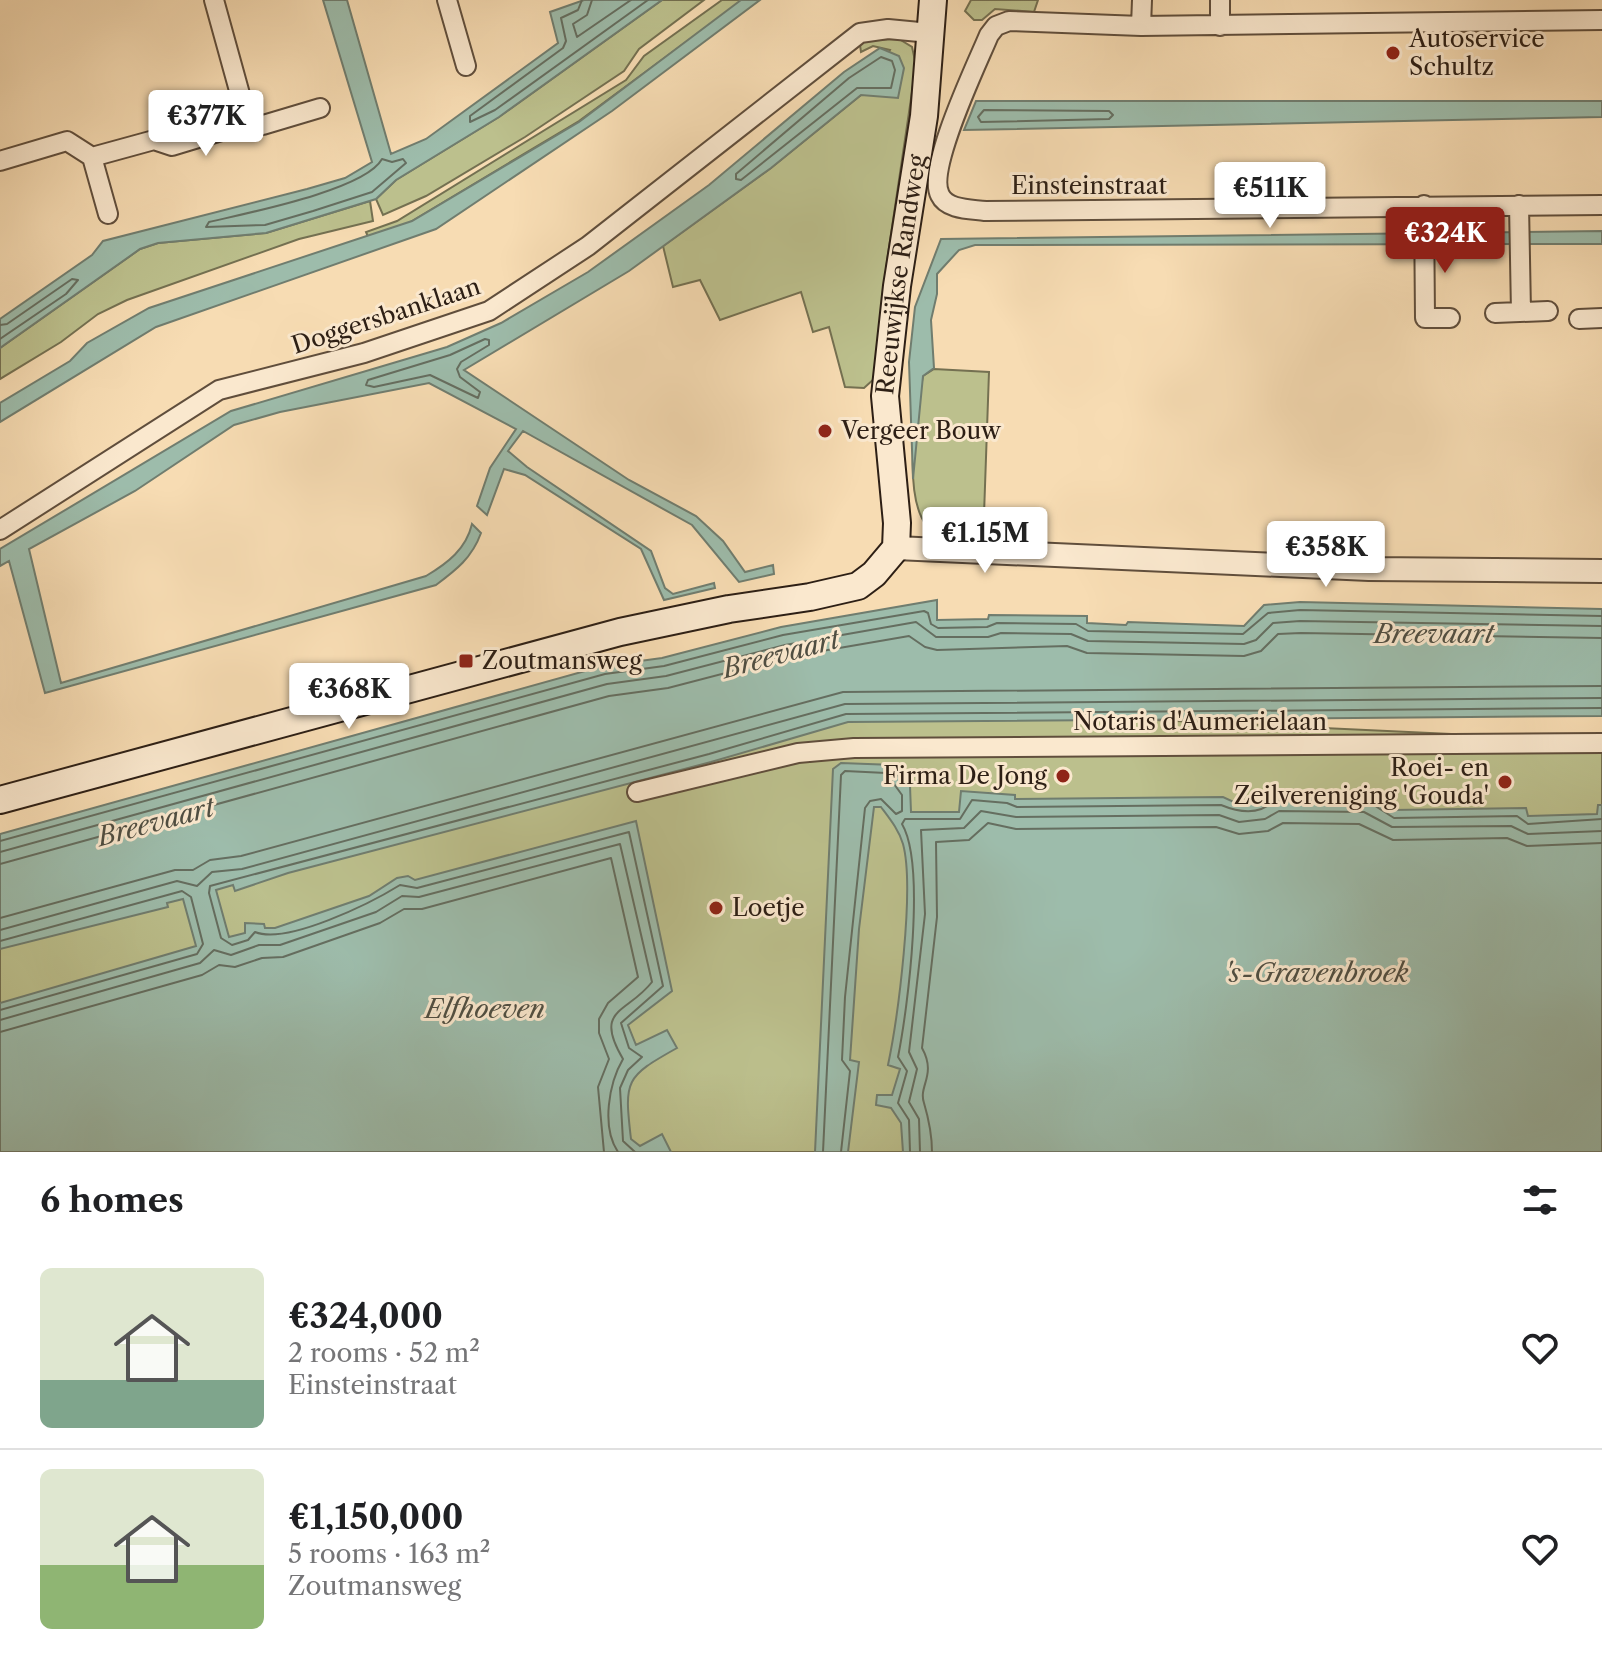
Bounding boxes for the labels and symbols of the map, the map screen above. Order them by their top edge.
place label: Autoservice Schultz [1408,24,1545,81]
marker: Autoservice Schultz [1384,44,1402,62]
pin: €377K [150,90,262,158]
street label: Reeuwijkse Randweg [870,152,932,396]
pin: €511K [1214,162,1326,230]
street label: Einsteinstraat [1011,171,1168,200]
pin: €324K [1389,207,1501,275]
street label: Doggersbanklaan [288,271,484,360]
place label: Vergeer Bouw [840,416,1002,445]
marker: Vergeer Bouw [816,422,834,440]
pin: €1.15M [920,507,1050,575]
pin: €358K [1270,521,1382,589]
water label: Breevaart [1372,618,1496,650]
water label: Breevaart [717,623,845,686]
place label: Zoutmansweg [482,646,642,675]
marker: Zoutmansweg [457,652,475,670]
pin: €368K [293,663,405,731]
street label: Notaris d'Aumerielaan [1073,707,1327,736]
place label: Roei- en Zeilvereniging 'Gouda' [1234,753,1489,810]
place label: Firma De Jong [883,761,1047,790]
marker: Firma De Jong [1054,767,1072,785]
marker: Roei- en Zeilvereniging 'Gouda' [1496,773,1514,791]
water label: Breevaart [92,791,220,854]
place label: Loetje [732,893,805,922]
marker: Loetje [707,899,725,917]
water label: 's-Gravenbroek [1224,957,1409,989]
water label: Elfhoeven [423,993,545,1025]

